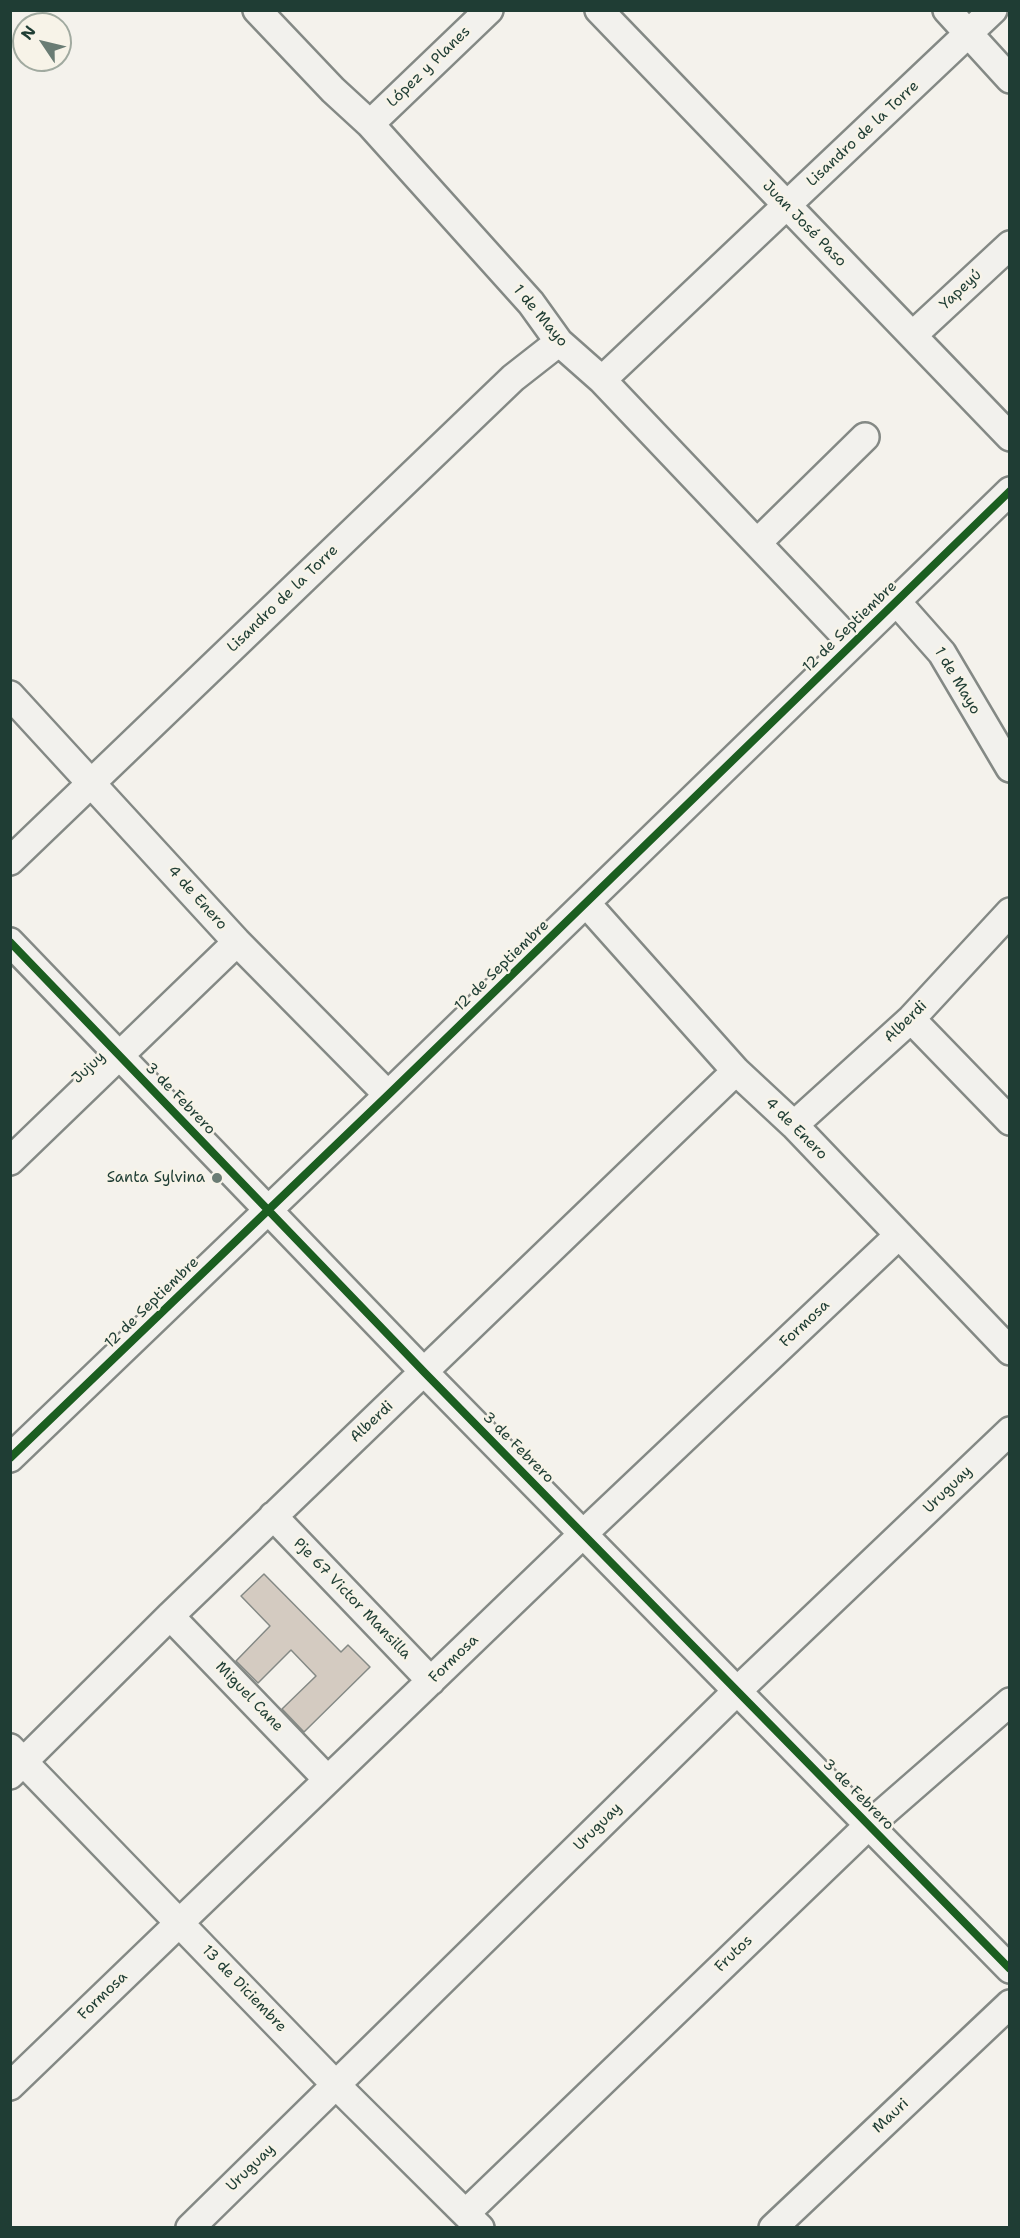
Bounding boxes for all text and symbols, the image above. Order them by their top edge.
north arrow [12,12,72,72]
text: N [16,21,41,44]
street label: López y Planes [384,23,474,111]
street label: Lisandro de la Torre [803,77,923,191]
street label: Juan José Paso [758,177,850,271]
street label: Yapeyú [936,266,986,314]
street label: 1 de Mayo [509,281,571,351]
street label: Lisandro de la Torre [224,541,342,657]
street label: 12 de Septiembre [799,577,901,677]
street label: 1 de Mayo [930,644,984,718]
street label: 4 de Enero [163,862,231,934]
street label: 12 de Septiembre [451,916,553,1016]
street label: Alberdi [881,997,931,1047]
street label: Jujuy [69,1048,109,1088]
street label: 3 de Febrero [141,1059,219,1139]
street label: 4 de Enero [761,1094,831,1164]
place label: Santa Sylvina [107,1169,205,1187]
marker: Santa Sylvina [210,1171,224,1185]
street label: 12 de Septiembre [101,1253,203,1353]
street label: Formosa [776,1296,834,1352]
street label: Alberdi [347,1397,397,1447]
street label: 3 de Febrero [479,1409,557,1487]
street label: Uruguay [920,1463,976,1517]
street label: Pje 67 Victor Mansilla [289,1535,415,1663]
street label: Formosa [426,1631,482,1687]
street label: Miguel Cane [211,1658,287,1736]
street label: 3 de Febrero [819,1756,897,1834]
street label: Uruguay [570,1799,626,1855]
street label: Frutos [711,1932,757,1976]
street label: 13 de Diciembre [198,1942,290,2036]
street label: Formosa [75,1968,131,2024]
street label: Mauri [869,2095,913,2137]
street label: Uruguay [223,2141,279,2195]

